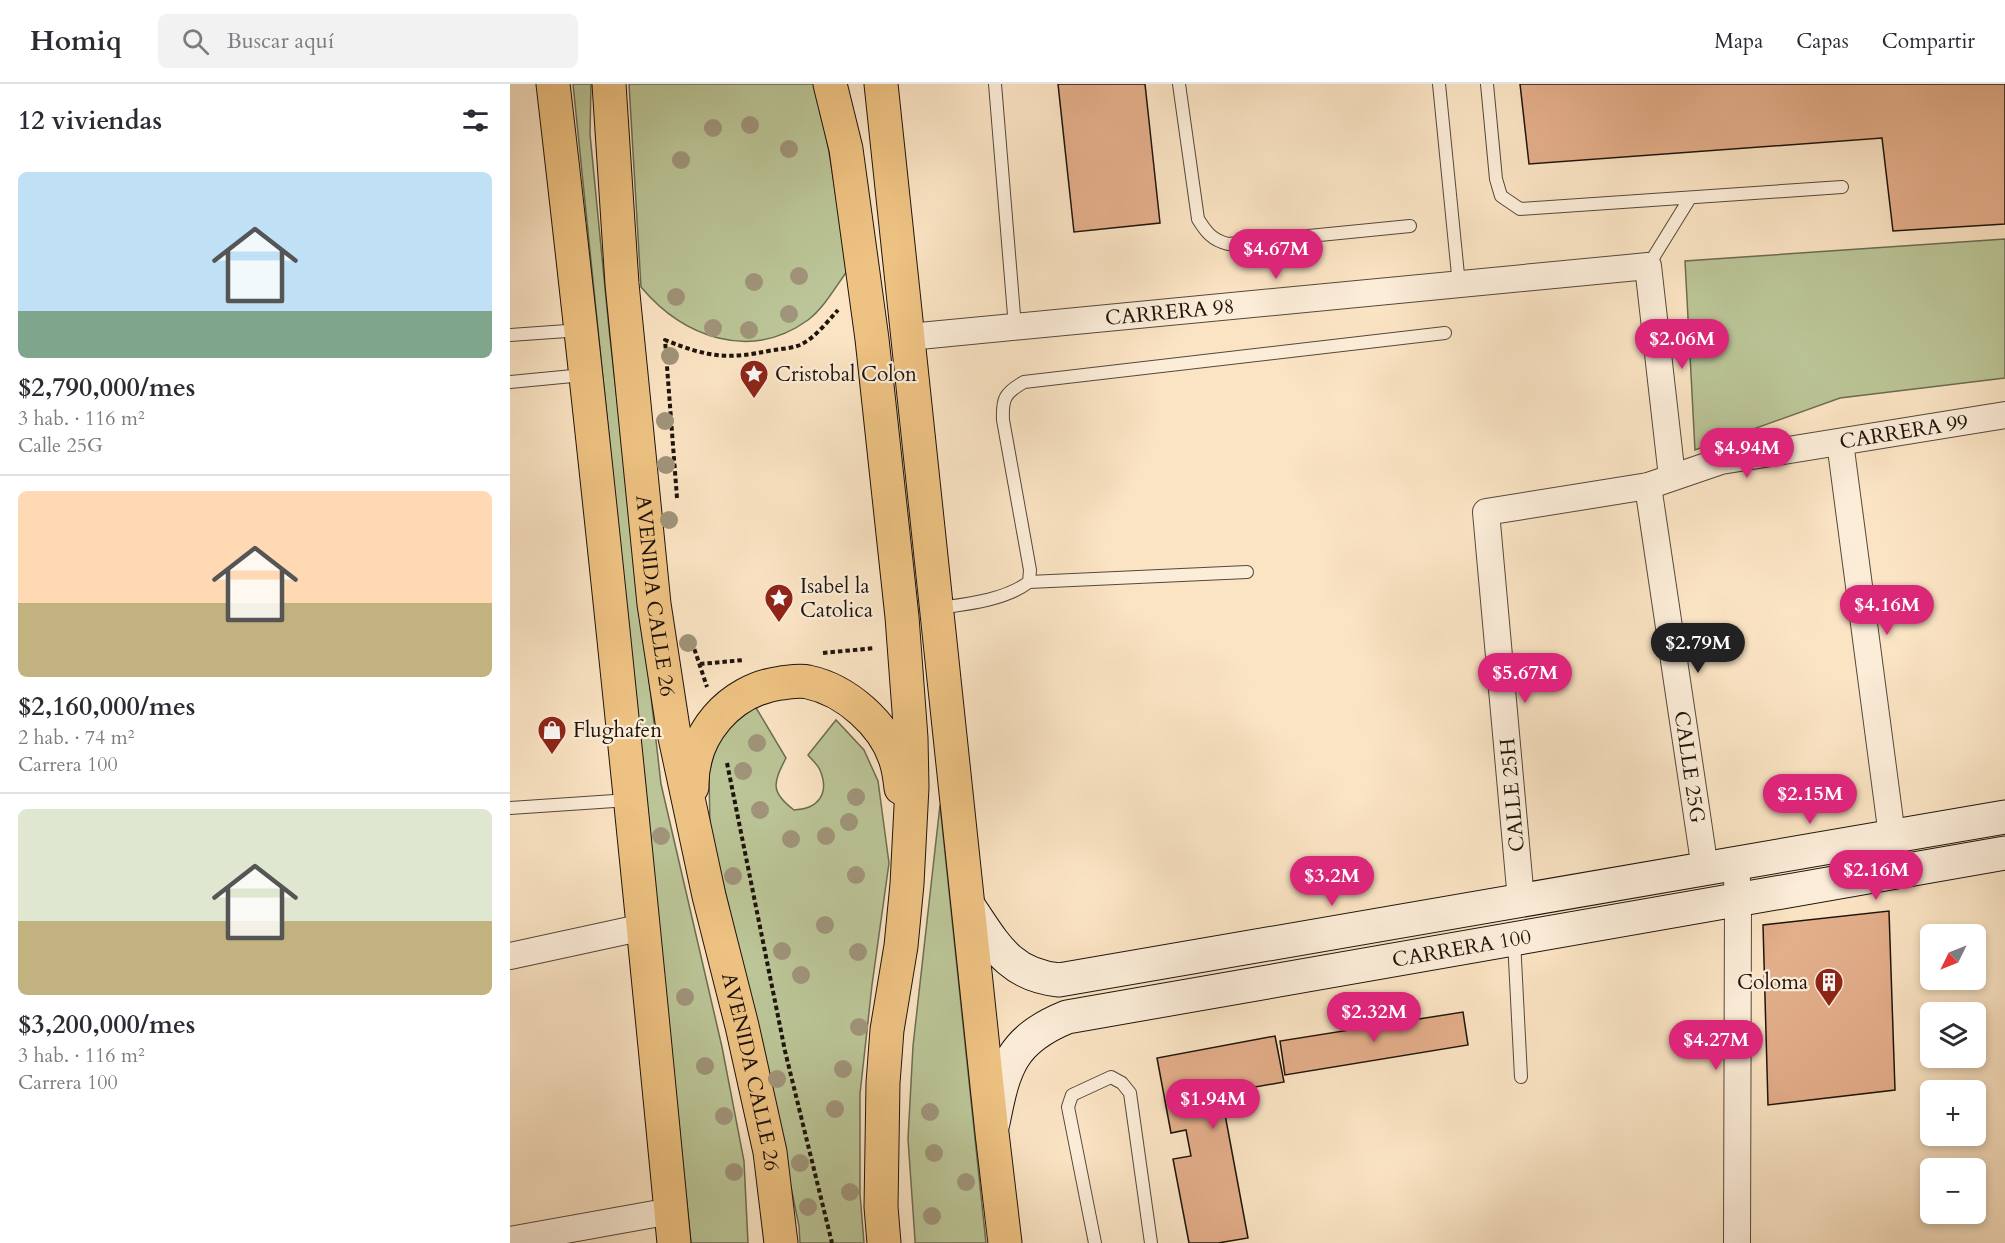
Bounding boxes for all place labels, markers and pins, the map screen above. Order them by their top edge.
pin: $4.67M [1227,229,1325,280]
pin: $2.06M [1633,319,1731,370]
place icon: Cristobal Colon [738,358,770,400]
place label: Cristobal Colon [775,360,917,389]
pin: $4.94M [1698,428,1796,479]
place label: Isabel la Catolica [800,572,873,625]
place icon: Isabel la Catolica [763,582,795,624]
pin: $4.16M [1838,585,1936,636]
pin: $2.79M [1649,623,1747,674]
pin: $5.67M [1476,653,1574,704]
shop icon: Flughafen [536,714,568,756]
place label: Flughafen [573,716,662,745]
pin: $2.15M [1761,774,1859,825]
pin: $2.16M [1827,850,1925,901]
pin: $3.2M [1290,856,1374,907]
building icon: Coloma [1813,966,1845,1008]
place label: Coloma [1737,968,1808,997]
pin: $2.32M [1325,992,1423,1043]
pin: $4.27M [1667,1020,1765,1071]
pin: $1.94M [1164,1079,1262,1130]

